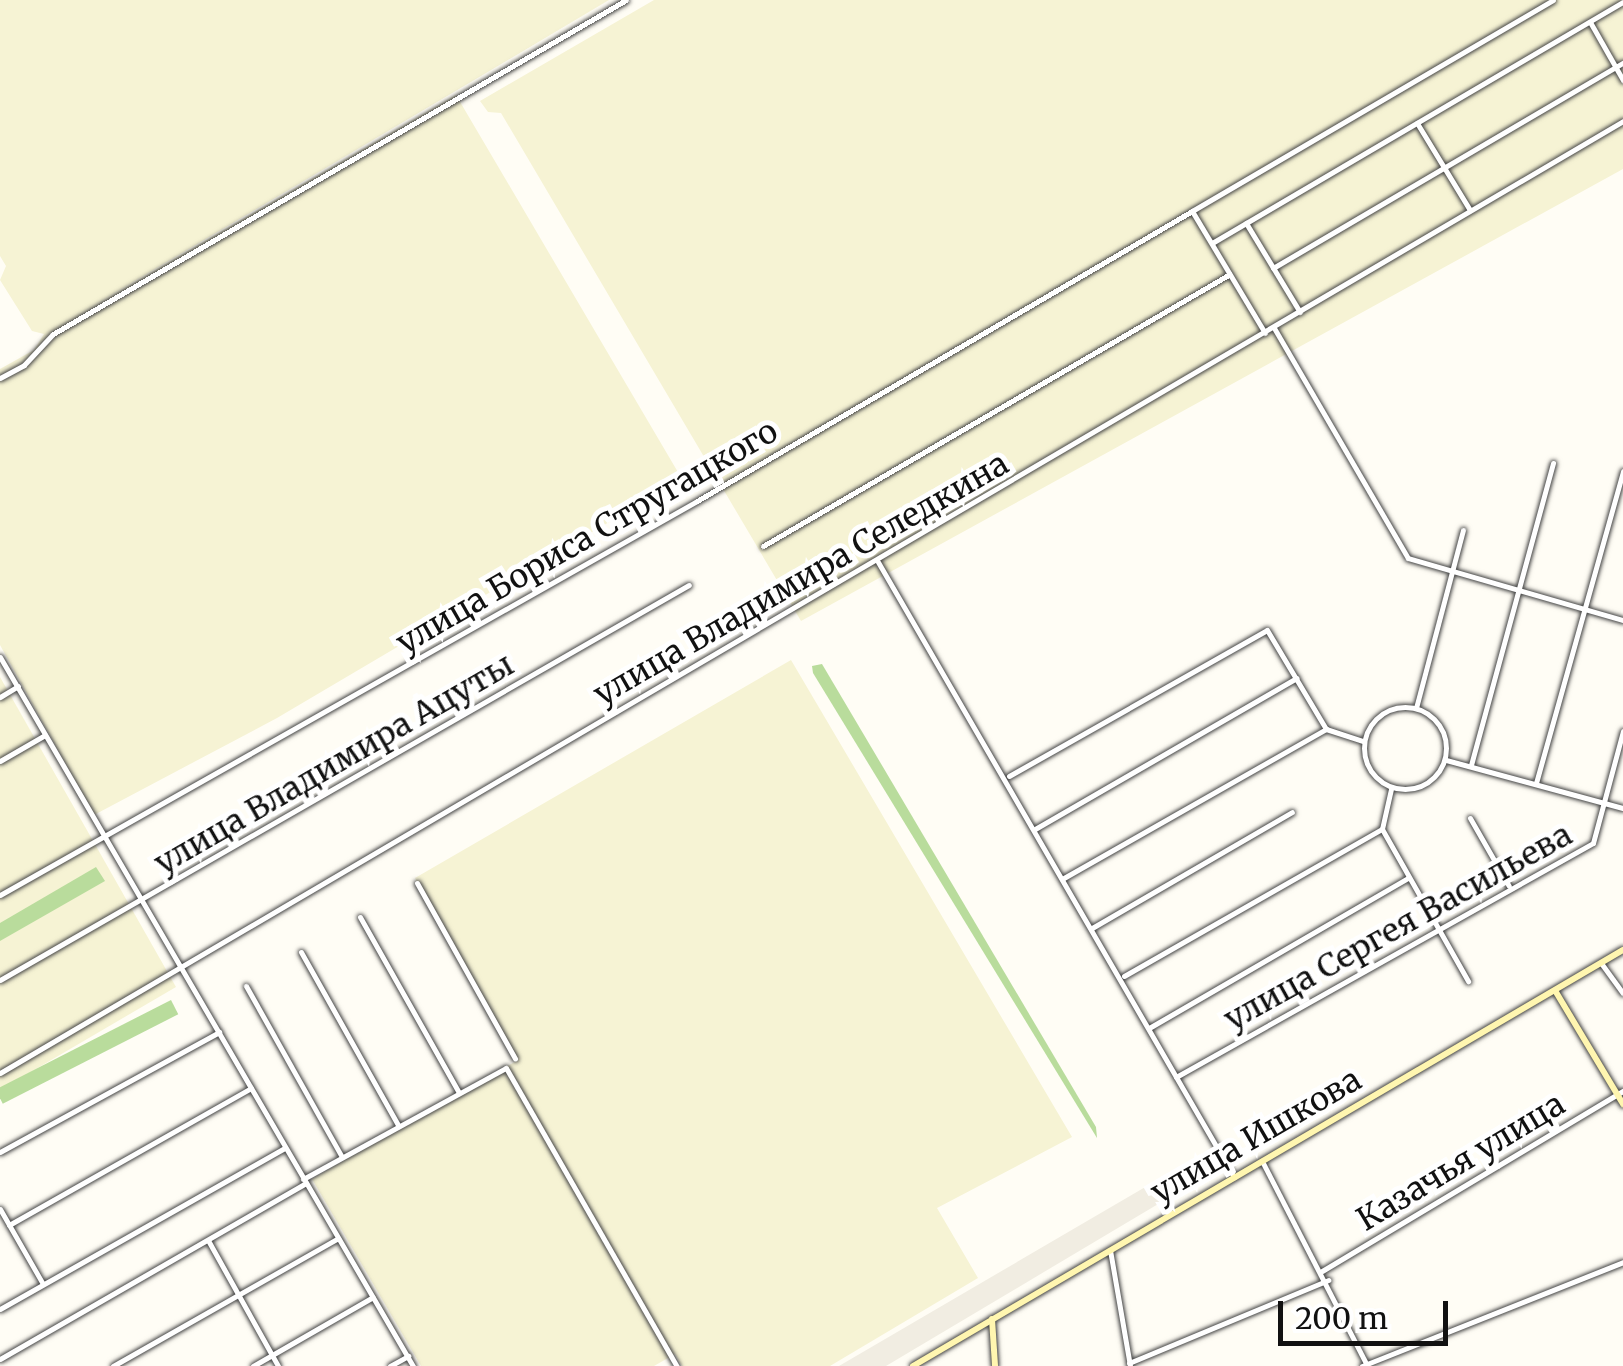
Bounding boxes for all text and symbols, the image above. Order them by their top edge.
street label: улица Бориса Стругацкого [390,412,784,662]
street label: улица Владимира Селедкина [587,444,1015,714]
street label: улица Владимира Ацуты [148,645,520,883]
street label: улица Сергея Васильева [1218,815,1578,1039]
street label: улица Ишкова [1144,1060,1368,1212]
street label: Казачья улица [1350,1085,1572,1239]
scale bar [1283,1281,1453,1343]
text: 200 m [1295,1299,1388,1337]

